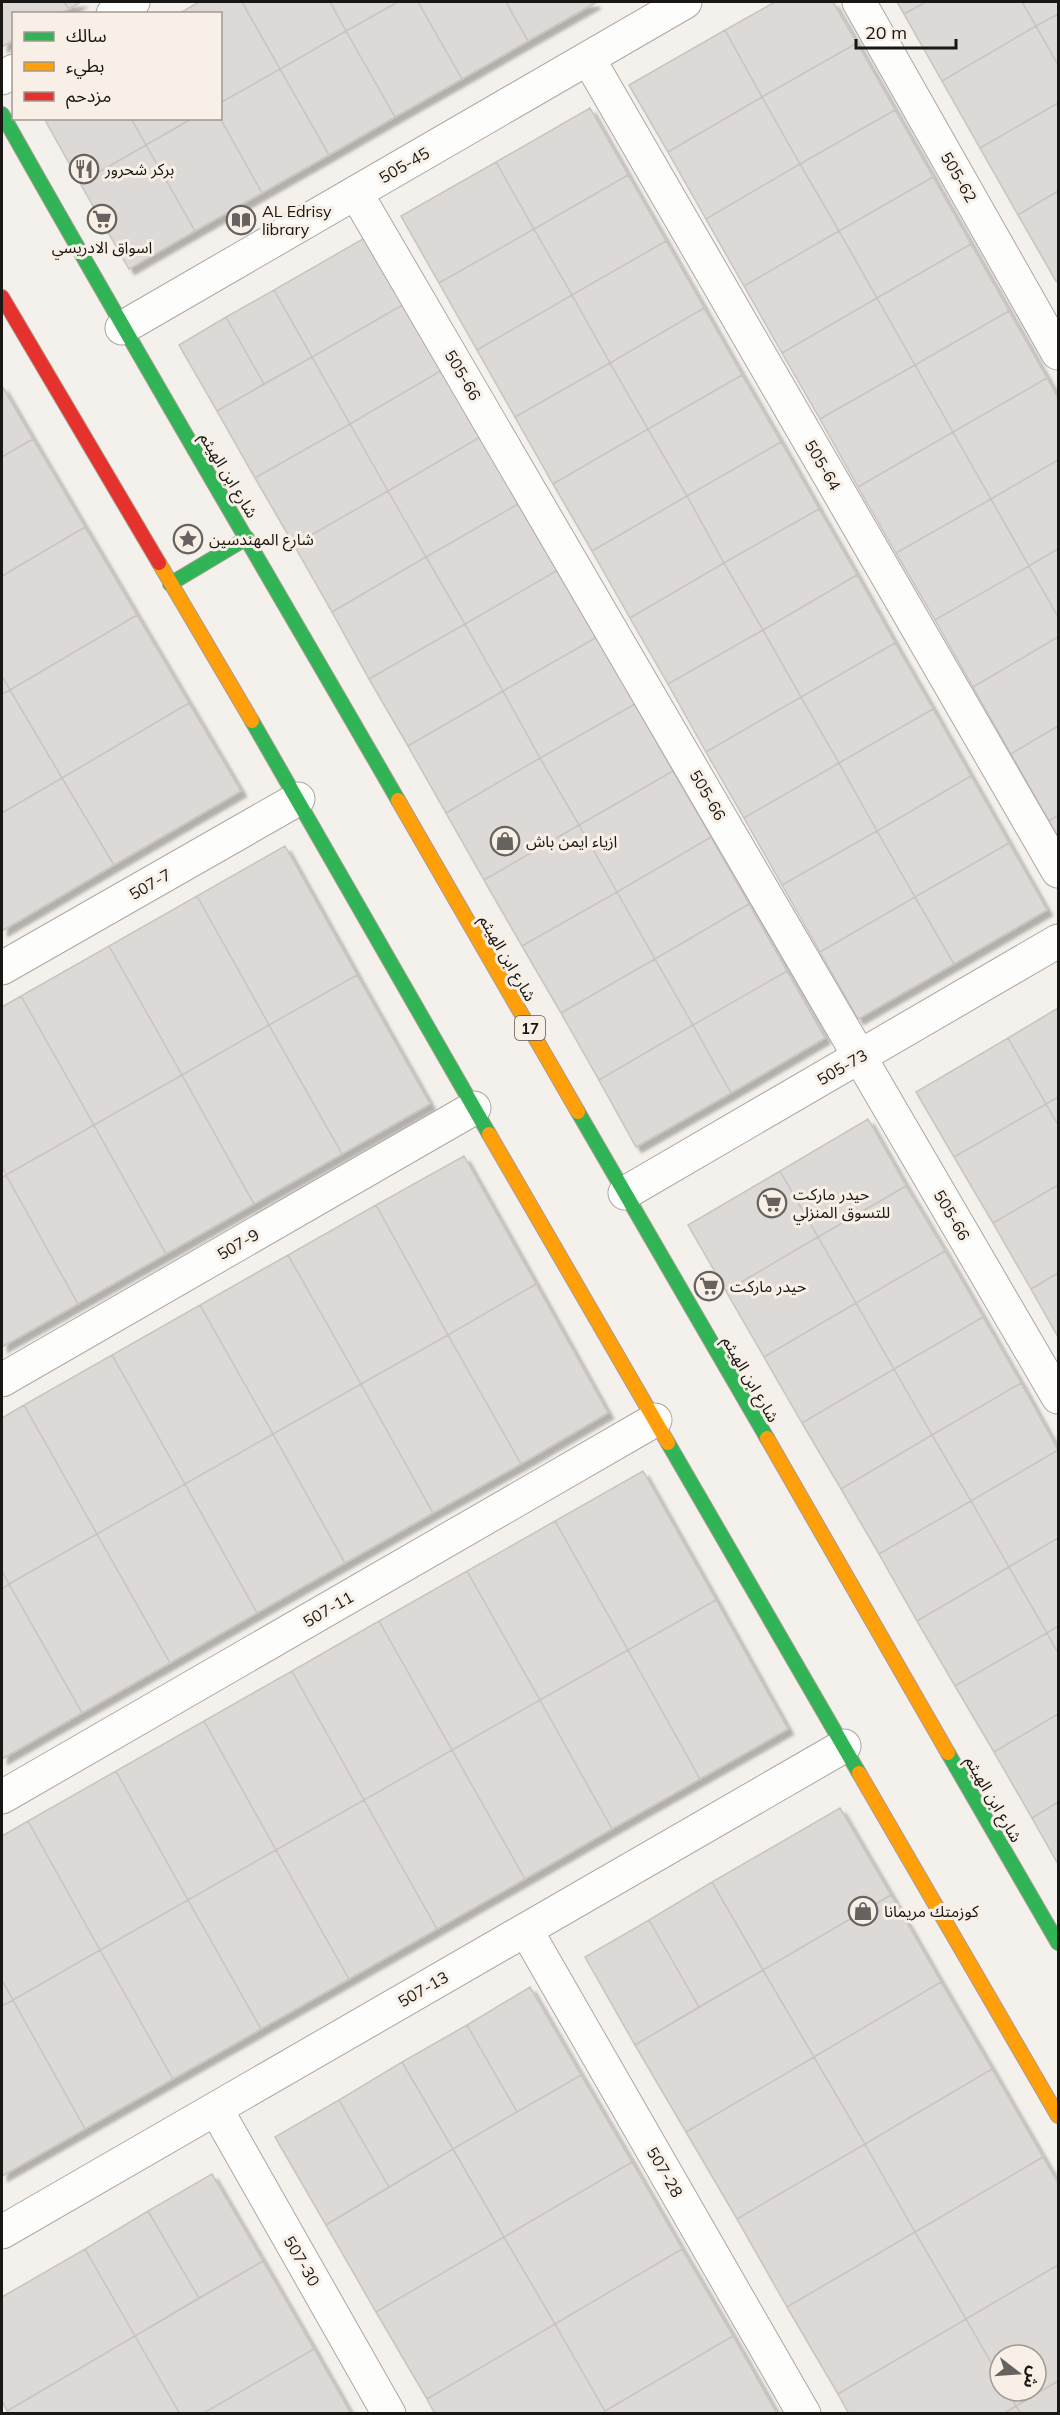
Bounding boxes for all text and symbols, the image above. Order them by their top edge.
legend [12,12,222,120]
scale bar [856,12,956,50]
text: 20 m [865,21,907,44]
text: سالك [66,24,107,47]
text: بطيء [66,54,104,79]
text: مزدحم [66,84,111,109]
street label: 505-45 [375,143,433,187]
street label: 505-62 [937,148,981,206]
restaurant icon: بركر شحرور [68,153,100,185]
place label: بركر شحرور [104,159,174,179]
place label: AL Edrisy library [262,201,332,239]
supermarket icon: اسواق الادريسي [86,203,118,235]
library icon: AL Edrisy library [225,204,257,236]
place label: اسواق الادريسي [52,237,152,260]
street label: 505-66 [441,346,485,404]
street label: شارع ابن الهيثم [193,429,262,523]
street label: 505-64 [801,436,846,494]
place icon: شارع المهندسين [172,523,204,555]
place label: شارع المهندسين [209,529,314,552]
street label: 505-66 [686,766,730,824]
shop icon: ازياء ايمن باش [489,825,521,857]
place label: ازياء ايمن باش [526,831,617,851]
street label: 507-7 [125,864,175,904]
street label: شارع ابن الهيثم [473,911,541,1006]
road number: 17 [515,1016,545,1040]
street label: 505-73 [813,1045,871,1089]
place label: حيدر ماركت للتسوق المنزلي [793,1184,890,1225]
street label: 505-66 [930,1186,974,1244]
supermarket icon: حيدر ماركت للتسوق المنزلي [756,1187,788,1219]
street label: 507-9 [213,1224,263,1264]
supermarket icon: حيدر ماركت [693,1270,725,1302]
place label: حيدر ماركت [730,1276,806,1296]
street label: شارع ابن الهيثم [716,1332,784,1427]
street label: 507-11 [299,1587,357,1631]
street label: شارع ابن الهيثم [959,1752,1027,1847]
shop icon: كوزمتك مريمانا [847,1895,879,1927]
place label: كوزمتك مريمانا [884,1901,979,1921]
street label: 507-13 [394,1967,452,2011]
street label: 507-28 [643,2143,687,2201]
street label: 507-30 [280,2232,324,2290]
north arrow [988,2343,1048,2403]
text: ش [1020,2364,1045,2391]

